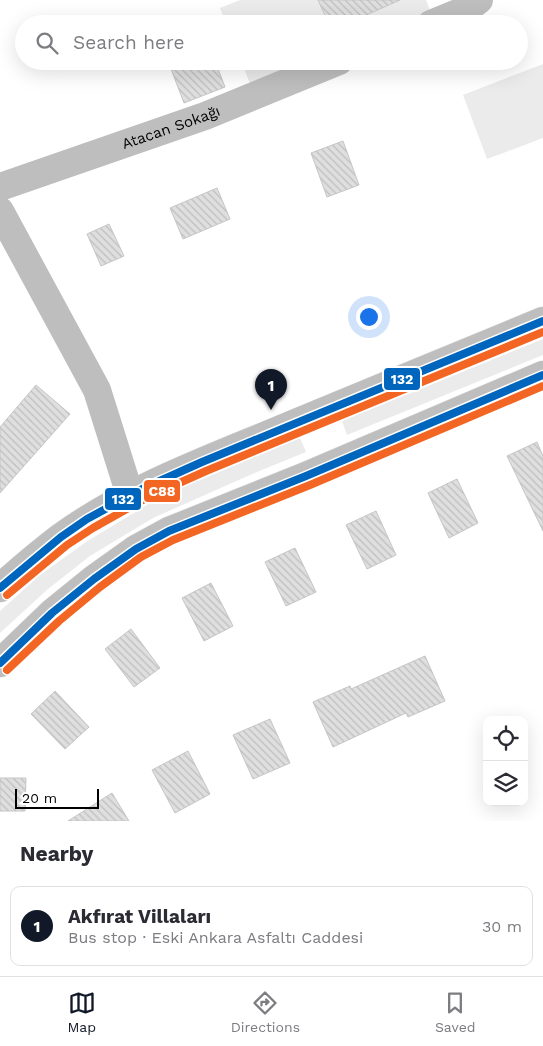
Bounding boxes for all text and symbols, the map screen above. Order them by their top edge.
search box [15,15,528,70]
icon: search [33,29,61,57]
text: Search here [73,31,184,54]
street label: Atacan Sokağı [119,102,223,153]
your location [356,304,382,330]
line badge: 132 [383,367,421,391]
pin: 1 [255,369,287,410]
text: 132 [391,371,413,387]
line badge: C88 [143,479,181,503]
text: C88 [148,483,176,499]
line badge: 132 [104,487,142,511]
text: 132 [112,491,134,507]
map controls [483,716,528,806]
button: locate [483,716,528,761]
button: layers [483,761,528,806]
scale bar [15,786,99,809]
text: 20 m [22,790,57,806]
text: Nearby [20,841,93,866]
text: Akfırat Villaları [68,905,211,928]
text: 1 [34,917,40,936]
text: 30 m [482,917,522,936]
text: Bus stop · Eski Ankara Asfaltı Caddesi [68,928,363,947]
tab: Map [67,989,96,1035]
tab: Directions [231,989,300,1035]
tab: Saved [435,989,476,1035]

